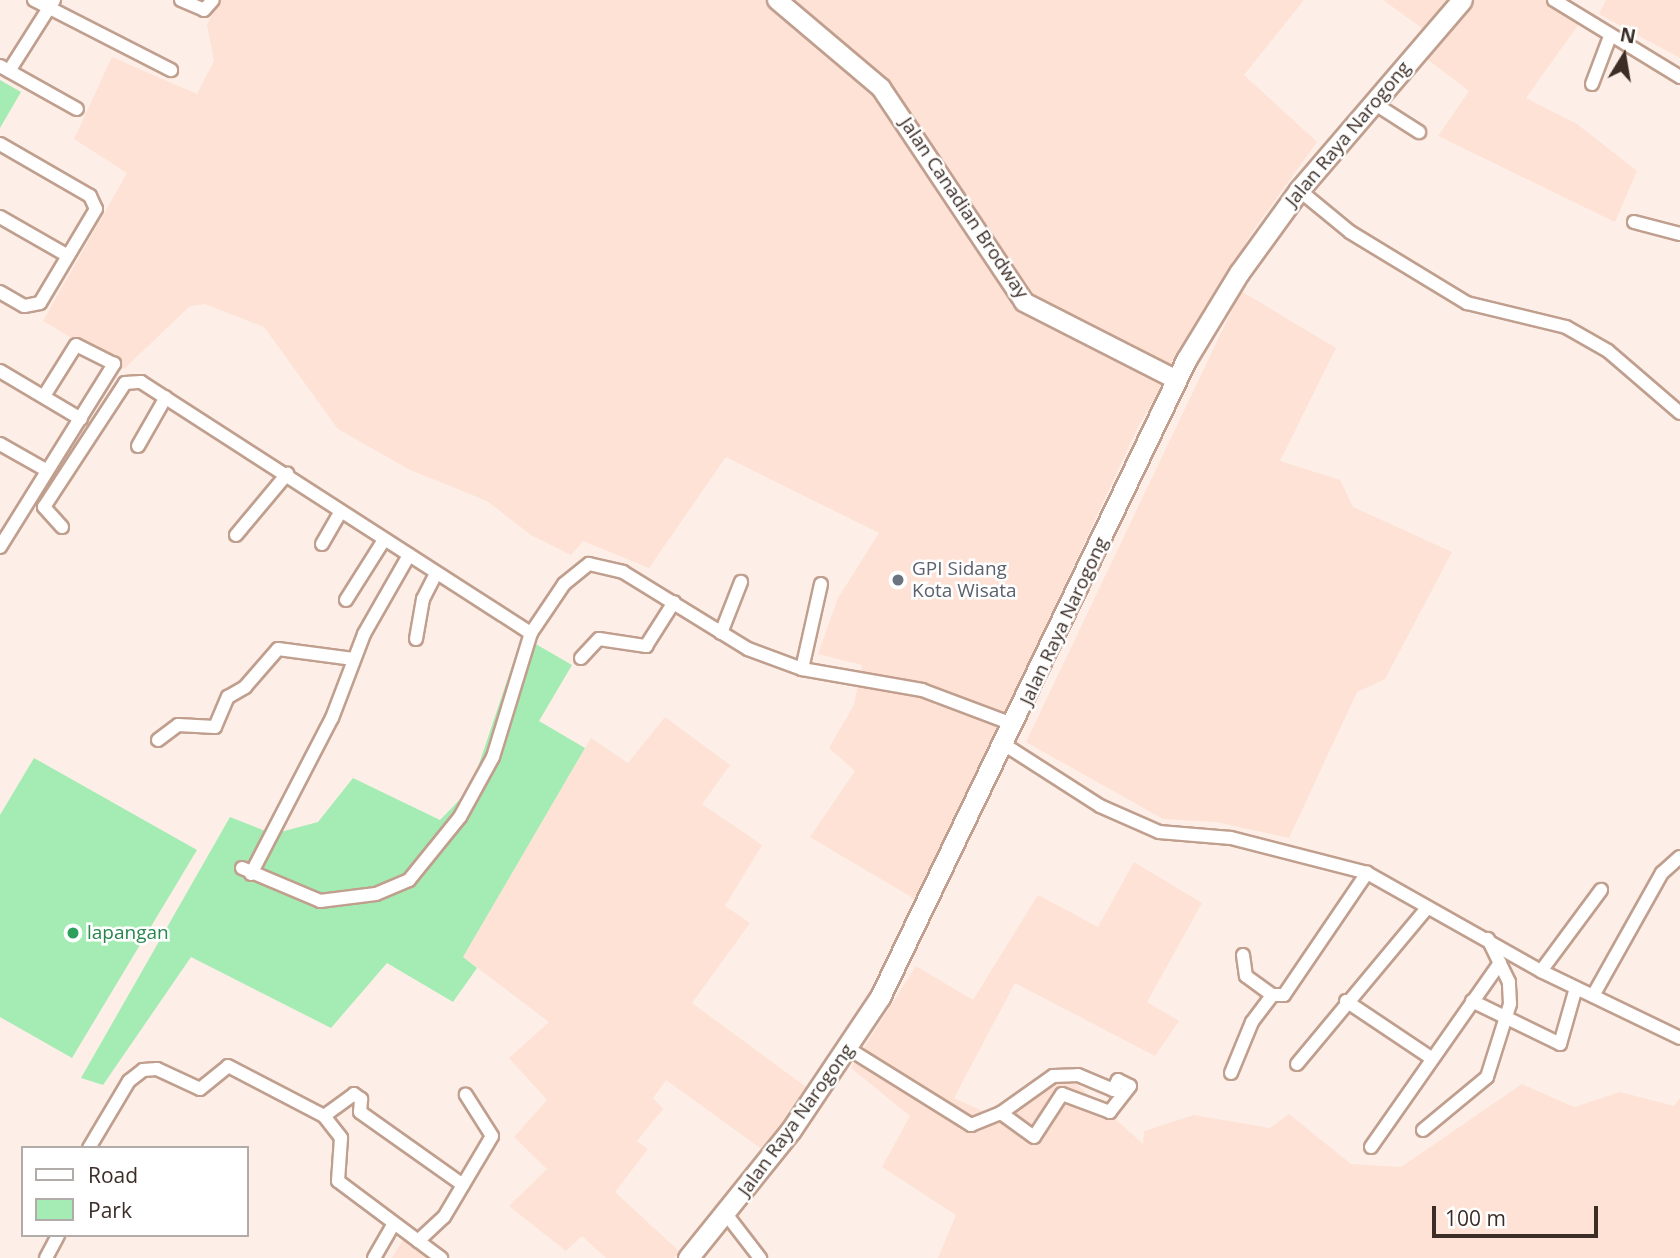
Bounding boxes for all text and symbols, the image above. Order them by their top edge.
north arrow [1589,21,1659,91]
text: N [1618,21,1638,50]
street label: Jalan Raya Narogong [1281,57,1415,211]
street label: Jalan Canadian Brodway [895,113,1033,303]
street label: Jalan Raya Narogong [1015,533,1113,709]
place label: GPI Sidang Kota Wisata [912,558,1017,602]
marker: GPI Sidang Kota Wisata [890,572,906,588]
place label: lapangan [87,922,169,944]
marker: lapangan [65,925,81,941]
street label: Jalan Raya Narogong [733,1039,859,1201]
legend [21,1146,248,1237]
text: Road [88,1161,138,1189]
scale bar [1435,1192,1601,1236]
text: Park [88,1196,132,1224]
text: 100 m [1445,1204,1506,1232]

